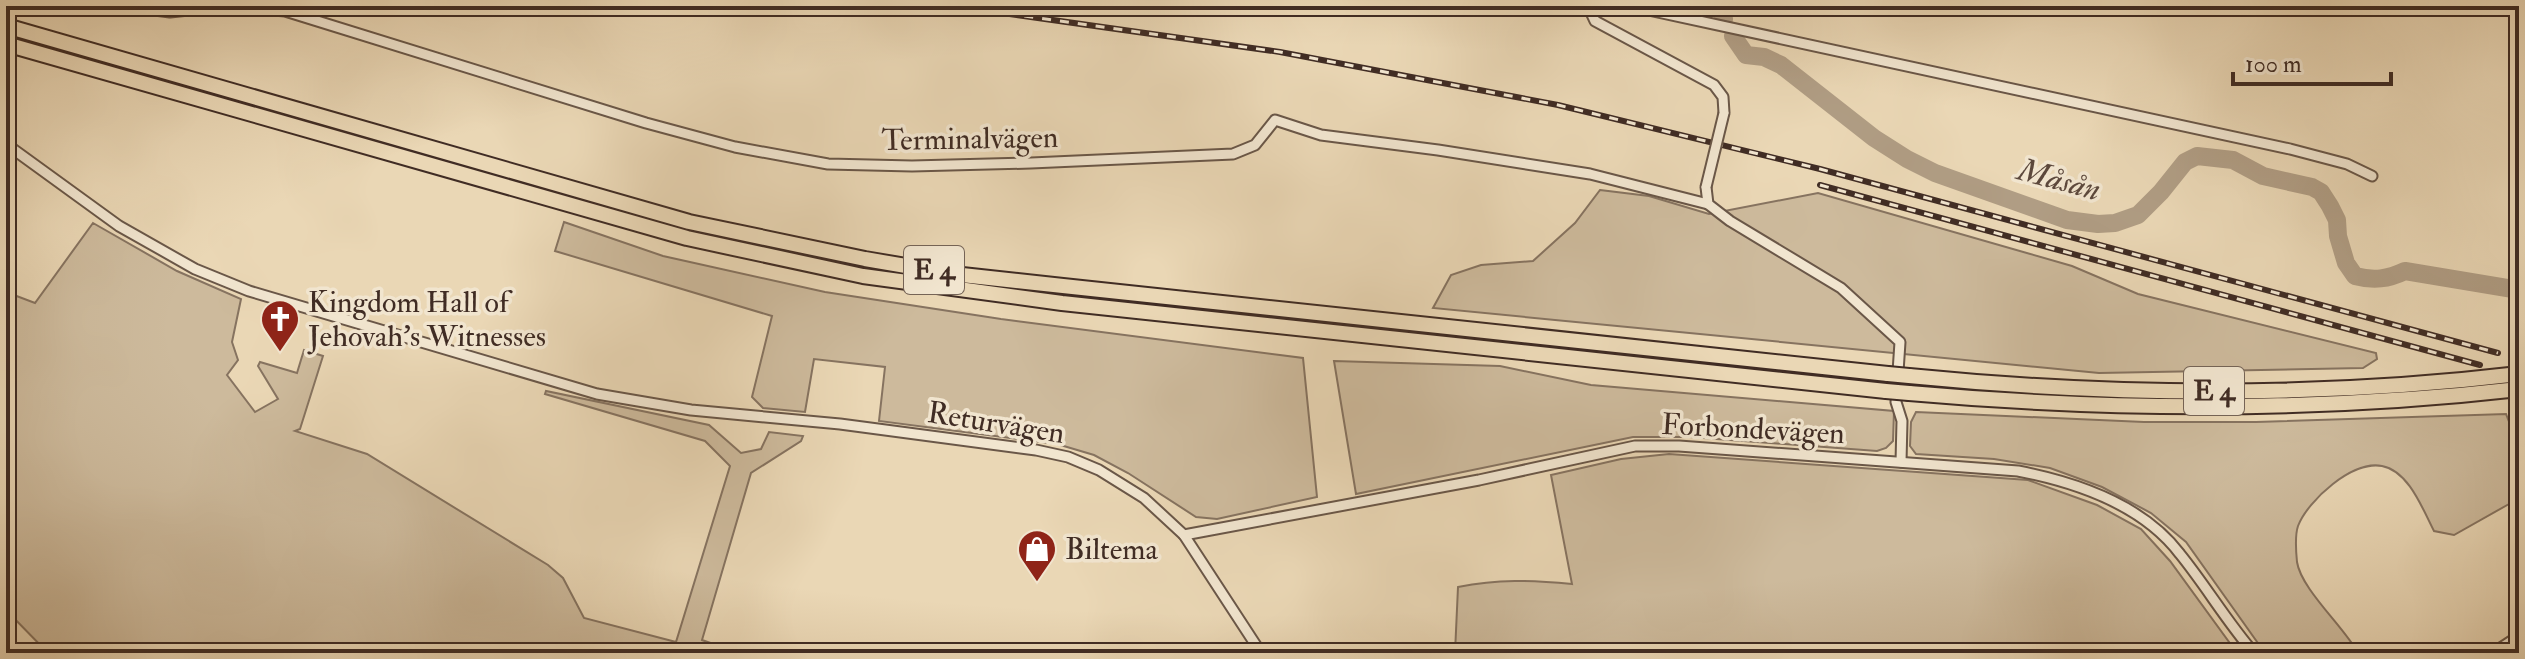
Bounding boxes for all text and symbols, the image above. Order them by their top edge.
scale bar [2233,36,2391,86]
text: 100 m [2245,49,2302,80]
street label: Terminalvägen [881,119,1059,159]
water label: Måsån [2011,149,2105,210]
road number: E 4 [904,246,964,294]
place label: Kingdom Hall of Jehovah's Witnesses [307,284,546,355]
church icon: Kingdom Hall of Jehovah's Witnesses [259,298,301,353]
road number: E 4 [2184,367,2244,415]
street label: Returvägen [925,394,1067,452]
street label: Forbondevägen [1660,406,1846,452]
shop icon: Biltema [1016,528,1058,583]
place label: Biltema [1065,531,1159,568]

